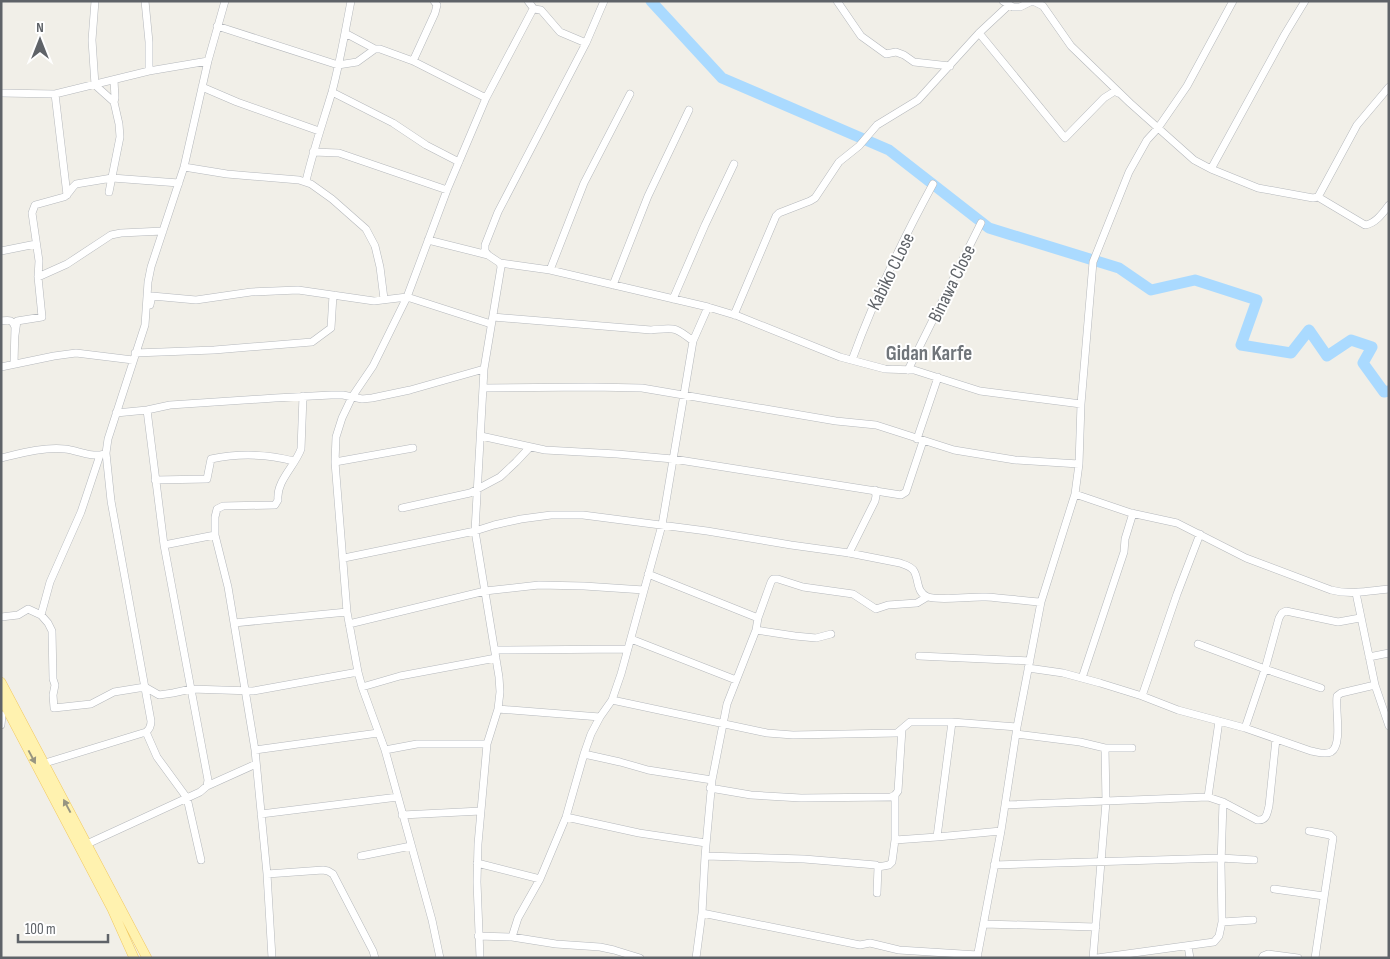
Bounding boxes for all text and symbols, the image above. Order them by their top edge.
north arrow [15,15,65,65]
text: N [36,19,44,36]
street label: Kabiko CLose [863,229,920,314]
street label: Binawa Close [924,241,981,326]
district label: Gidan Karfe [886,341,972,366]
one-way arrow [28,749,36,764]
one-way arrow [63,799,71,813]
scale bar [18,912,108,944]
text: 100 m [25,920,56,939]

